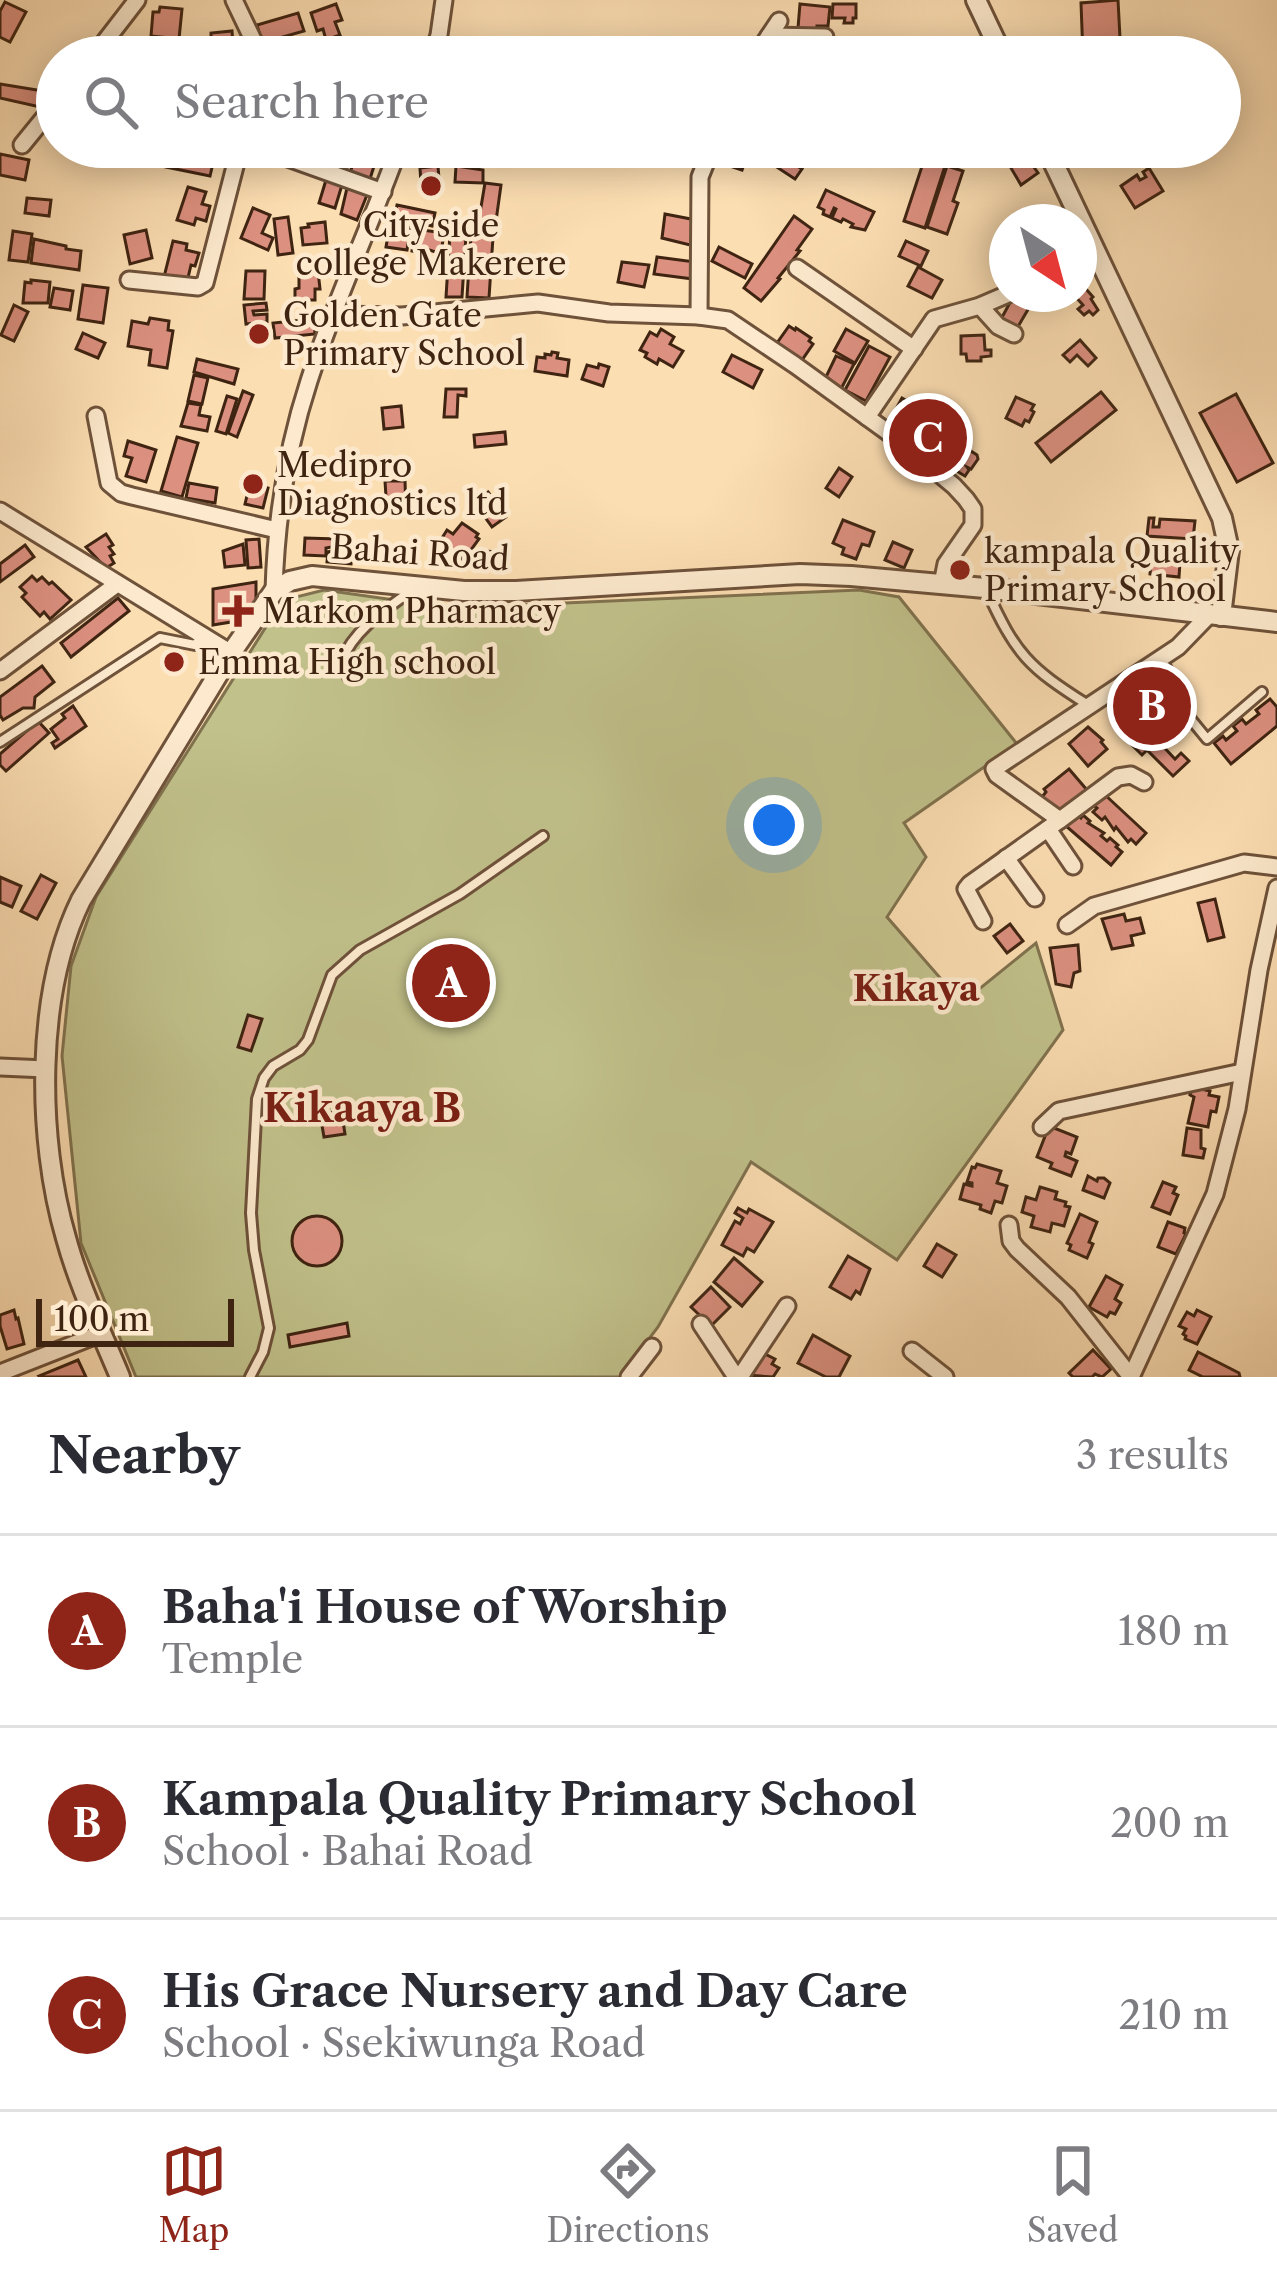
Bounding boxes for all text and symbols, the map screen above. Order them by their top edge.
search box [36,36,1241,168]
icon: search [78,69,144,135]
text: Search here [174,74,429,130]
marker: City side college Makerere [418,173,444,199]
north arrow [989,204,1097,312]
place label: City side college Makerere [296,205,566,284]
place label: Golden Gate Primary School [283,295,525,374]
marker: Golden Gate Primary School [246,321,272,347]
pin: C [889,393,967,483]
place label: Medipro Diagnostics ltd [277,445,507,524]
marker: Medipro Diagnostics ltd [240,471,266,497]
street label: Bahai Road [329,526,511,580]
place label: kampala Quality Primary School [984,531,1240,610]
marker: kampala Quality Primary School [947,557,973,583]
place label: Markom Pharmacy [262,591,562,632]
marker: Markom Pharmacy [225,598,251,624]
place label: Emma High school [198,642,496,683]
marker: Emma High school [161,649,187,675]
pin: B [1113,661,1191,751]
your location [744,795,804,855]
pin: A [412,938,490,1028]
district label: Kikaya [852,966,981,1010]
district label: Kikaaya B [263,1084,461,1132]
scale bar [36,1293,234,1346]
text: 100 m [54,1299,149,1340]
text: Nearby [48,1424,240,1486]
text: 3 results [1076,1431,1229,1479]
text: Baha'i House of Worship [162,1579,728,1635]
text: A [72,1607,102,1655]
text: 180 m [1118,1607,1229,1655]
text: Temple [162,1635,303,1683]
text: Kampala Quality Primary School [162,1771,917,1827]
text: B [73,1799,102,1847]
text: 200 m [1110,1799,1229,1847]
text: School · Bahai Road [162,1827,533,1875]
text: His Grace Nursery and Day Care [162,1963,908,2019]
text: C [71,1991,103,2039]
text: 210 m [1119,1991,1229,2039]
text: School · Ssekiwunga Road [162,2019,645,2067]
tab: Map [159,2138,229,2251]
tab: Directions [547,2138,710,2251]
tab: Saved [1027,2138,1118,2251]

